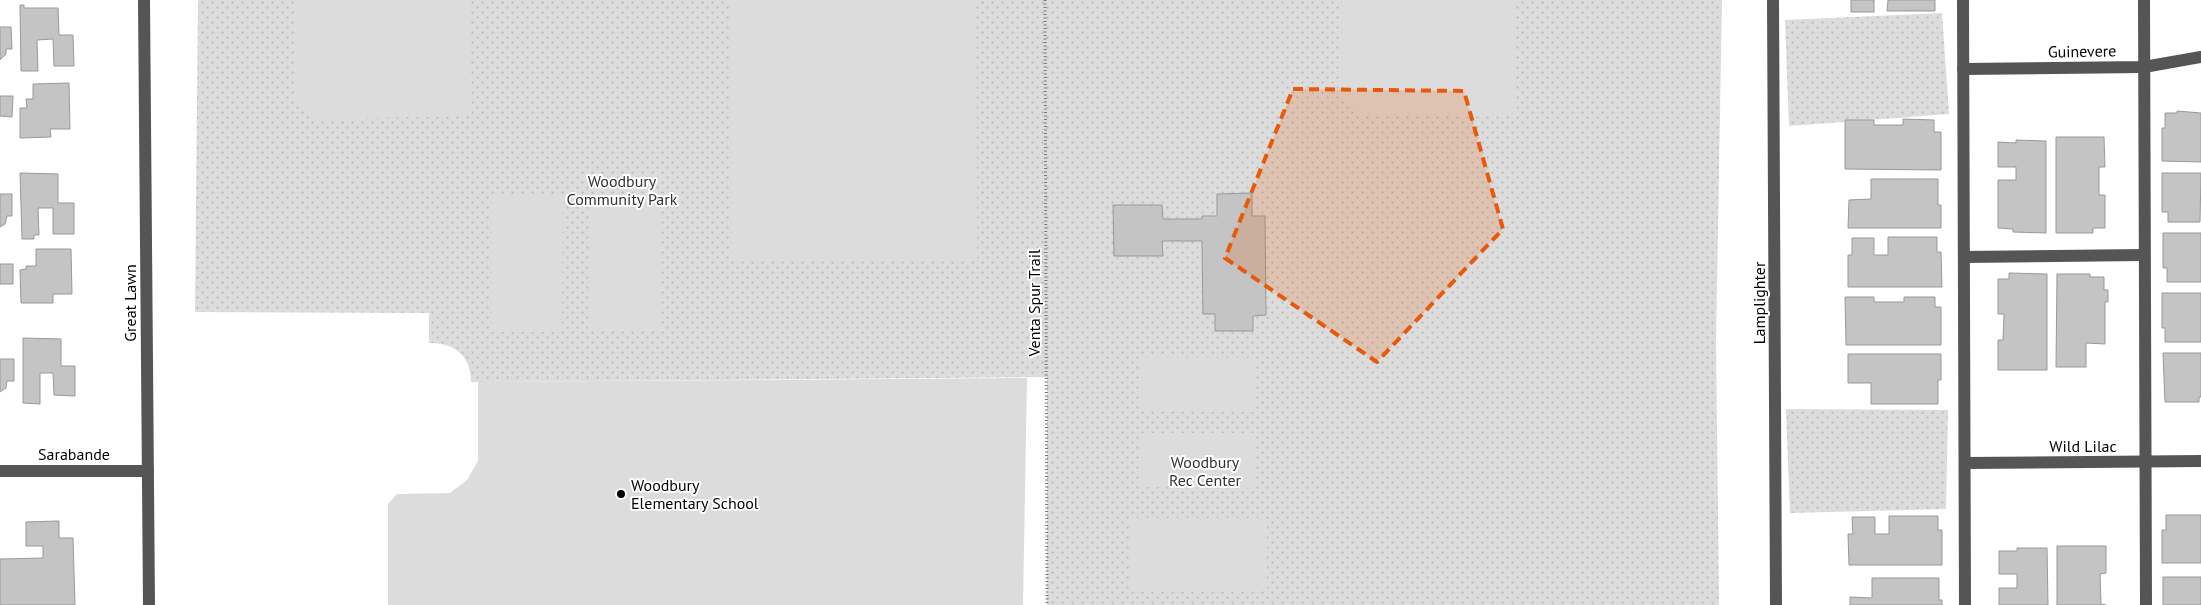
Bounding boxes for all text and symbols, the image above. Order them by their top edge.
street label: Guinevere [2048,40,2116,62]
park label: Woodbury Community Park [567,171,678,209]
street label: Venta Spur Trail [1024,249,1044,358]
street label: Lamplighter [1749,261,1769,344]
street label: Great Lawn [120,264,140,342]
street label: Wild Lilac [2049,436,2117,456]
street label: Sarabande [38,444,110,464]
park label: Woodbury Rec Center [1169,452,1242,490]
place label: Woodbury Elementary School [631,475,759,513]
marker: Woodbury Elementary School [615,488,627,500]

